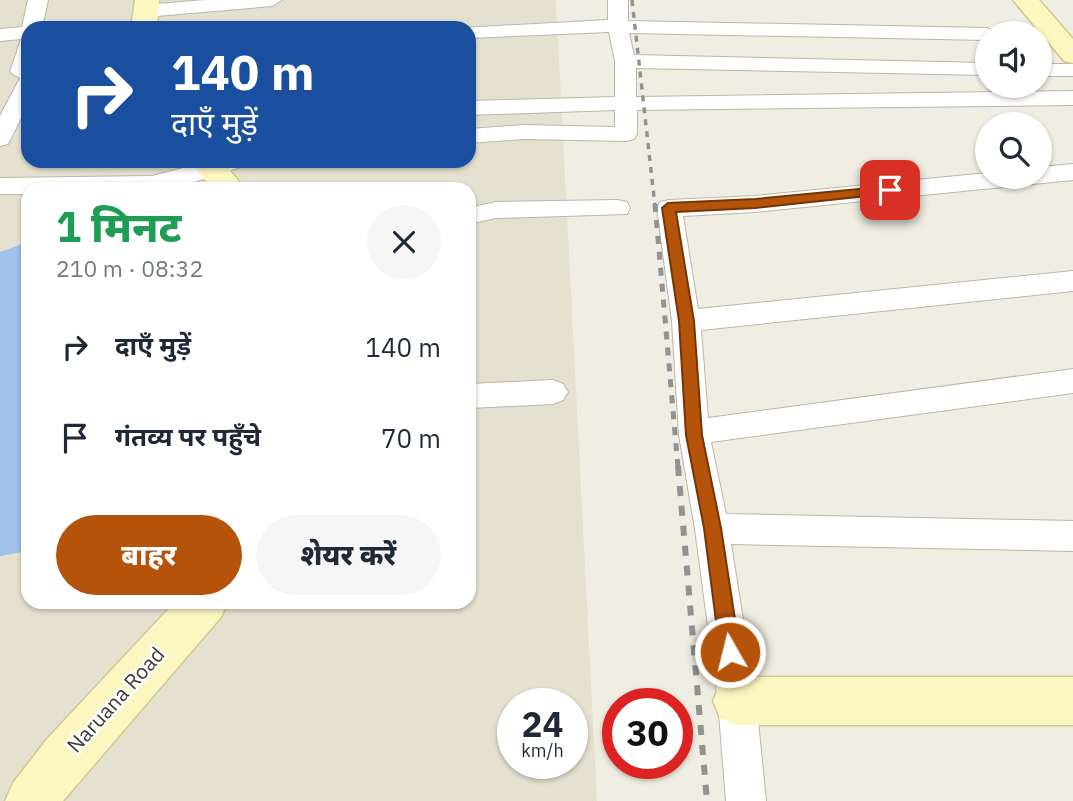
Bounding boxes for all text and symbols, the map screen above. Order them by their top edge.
map controls [975,21,1052,189]
button: sound [975,21,1052,98]
text: 140 m [171,40,315,103]
icon: right [56,49,147,140]
text: दाएँ मुड़ें [171,102,258,144]
button: search [975,112,1052,189]
pin [860,160,920,220]
icon: arrive [871,171,909,209]
text: 1 मिनट [56,199,182,254]
button: close [367,205,441,279]
text: 210 m · 08:32 [56,253,203,283]
icon: right [56,328,94,366]
text: दाएँ मुड़ें [115,328,191,362]
text: 140 m [365,330,441,364]
icon: arrive [56,419,94,457]
text: गंतव्य पर पहुँचे [115,419,261,453]
text: 70 m [381,421,441,455]
button: बाहर [56,515,242,595]
button: शेयर करें [256,515,441,595]
position arrow [693,615,767,689]
street label: Naruana Road [60,640,170,758]
speed limit sign: 30 [602,688,693,779]
text: 24 [521,701,564,747]
text: km/h [521,739,564,762]

